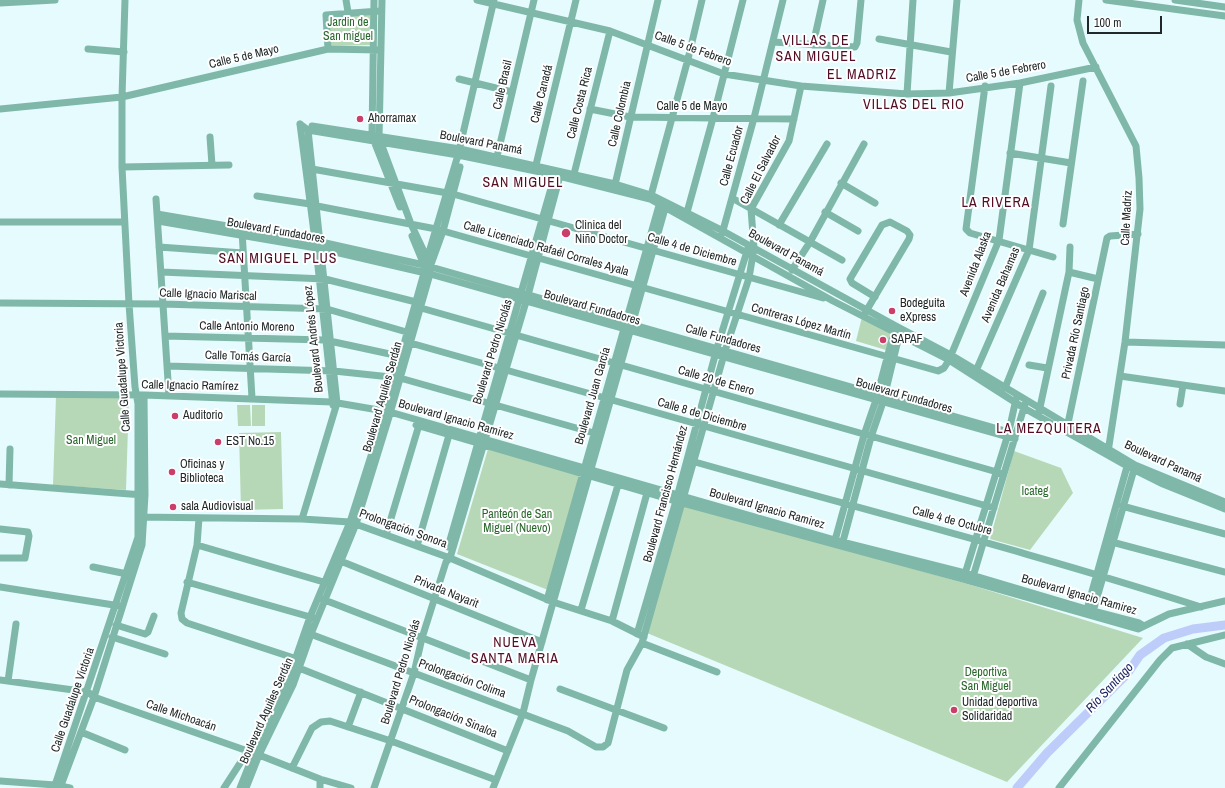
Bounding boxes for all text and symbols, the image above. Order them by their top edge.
scale bar [1089,8,1164,34]
text: 100 m [1094,15,1121,31]
park label: Jardin de San miguel [323,16,373,44]
street label: Calle 5 de Febrero [652,28,734,70]
district label: VILLAS DE SAN MIGUEL [776,33,856,66]
street label: Calle 5 de Mayo [208,42,280,72]
street label: Calle 5 de Febrero [965,58,1047,86]
street label: Calle Brasil [490,59,516,111]
street label: Calle Canadá [528,63,556,125]
street label: Calle Costa Rica [564,65,596,141]
district label: EL MADRIZ [827,67,897,83]
street label: Calle Colombia [605,80,635,148]
district label: VILLAS DEL RIO [863,97,965,113]
street label: Calle 5 de Mayo [656,100,728,114]
place label: Ahorramax [368,112,416,126]
marker: Ahorramax [355,114,365,124]
street label: Calle Ecuador [717,124,747,188]
street label: Boulevard Panamá [439,128,523,158]
street label: Calle El Salvador [737,133,785,207]
district label: SAN MIGUEL [483,175,563,191]
street label: Calle Madriz [1118,190,1136,246]
district label: LA RIVERA [962,195,1030,211]
street label: Boulevard Fundadores [226,215,326,247]
street label: Calle Licenciado Rafaél Corrales Ayala [462,218,630,280]
place label: Clinica del Niño Doctor [575,219,627,247]
street label: Boulevard Panamá [746,226,826,280]
marker: Clinica del Niño Doctor [560,227,572,239]
street label: Calle 4 de Diciembre [646,230,738,270]
street label: Avenida Alaska [957,230,995,298]
street label: Avenida Bahamas [979,245,1023,325]
district label: SAN MIGUEL PLUS [219,251,337,267]
street label: Boulevard Andrés López [301,285,327,393]
street label: Privada Río Santiago [1059,285,1093,381]
street label: Calle Ignacio Mariscal [159,286,257,304]
street label: Boulevard Fundadores [542,287,642,329]
place label: Bodeguita eXpress [900,297,945,325]
street label: Boulevard Pedro Nicolás [470,298,516,406]
street label: Contreras López Martín [749,301,853,343]
marker: Bodeguita eXpress [887,306,897,316]
street label: Calle Antonio Moreno [199,319,295,335]
street label: Calle Fundadores [684,321,762,357]
street label: Calle Guadalupe Victoria [112,322,134,432]
place label: SAPAF [891,333,923,347]
marker: SAPAF [878,335,888,345]
street label: Boulevard Aquiles Serdán [360,340,406,454]
street label: Boulevard Juan García [572,346,614,446]
street label: Calle Tomás García [205,348,291,366]
street label: Calle 20 de Enero [676,363,756,399]
street label: Boulevard Fundadores [854,375,954,417]
street label: Calle Ignacio Ramírez [141,378,239,394]
street label: Calle 8 de Diciembre [656,395,748,435]
street label: Boulevard Ignacio Ramirez [397,397,515,443]
place label: Auditorio [183,409,223,423]
marker: Auditorio [170,411,180,421]
district label: LA MEZQUITERA [996,421,1102,437]
street label: Boulevard Francisco Hernández [641,424,691,564]
park label: San Miguel [66,434,116,448]
place label: EST No.15 [226,435,274,449]
marker: EST No.15 [213,437,223,447]
street label: Boulevard Panamá [1122,438,1204,486]
place label: Oficinas y Biblioteca [180,458,224,486]
marker: Oficinas y Biblioteca [167,467,177,477]
park label: Icateg [1022,485,1048,499]
street label: Boulevard Ignacio Ramirez [708,486,826,532]
place label: sala Audiovisual [181,500,253,514]
marker: sala Audiovisual [168,502,178,512]
street label: Calle 4 de Octubre [911,503,993,539]
street label: Prolongación Sonora [357,506,449,552]
park label: Panteón de San Miguel (Nuevo) [482,508,552,536]
street label: Boulevard Ignacio Ramirez [1020,572,1138,618]
street label: Privada Nayarit [412,573,480,611]
street label: Boulevard Pedro Nicolás [378,618,424,726]
district label: NUEVA SANTA MARIA [471,635,559,668]
street label: Calle Guadalupe Victoria [48,646,98,754]
street label: Boulevard Aquiles Serdán [237,656,297,766]
street label: Prolongación Colima [416,657,508,701]
water label: Río Santiago [1083,660,1137,716]
park label: Deportiva San Miguel [961,666,1011,694]
street label: Prolongación Sinaloa [407,693,499,741]
place label: Unidad deportiva Solidaridad [962,696,1037,724]
street label: Calle Michoacán [144,697,218,735]
marker: Unidad deportiva Solidaridad [949,705,959,715]

